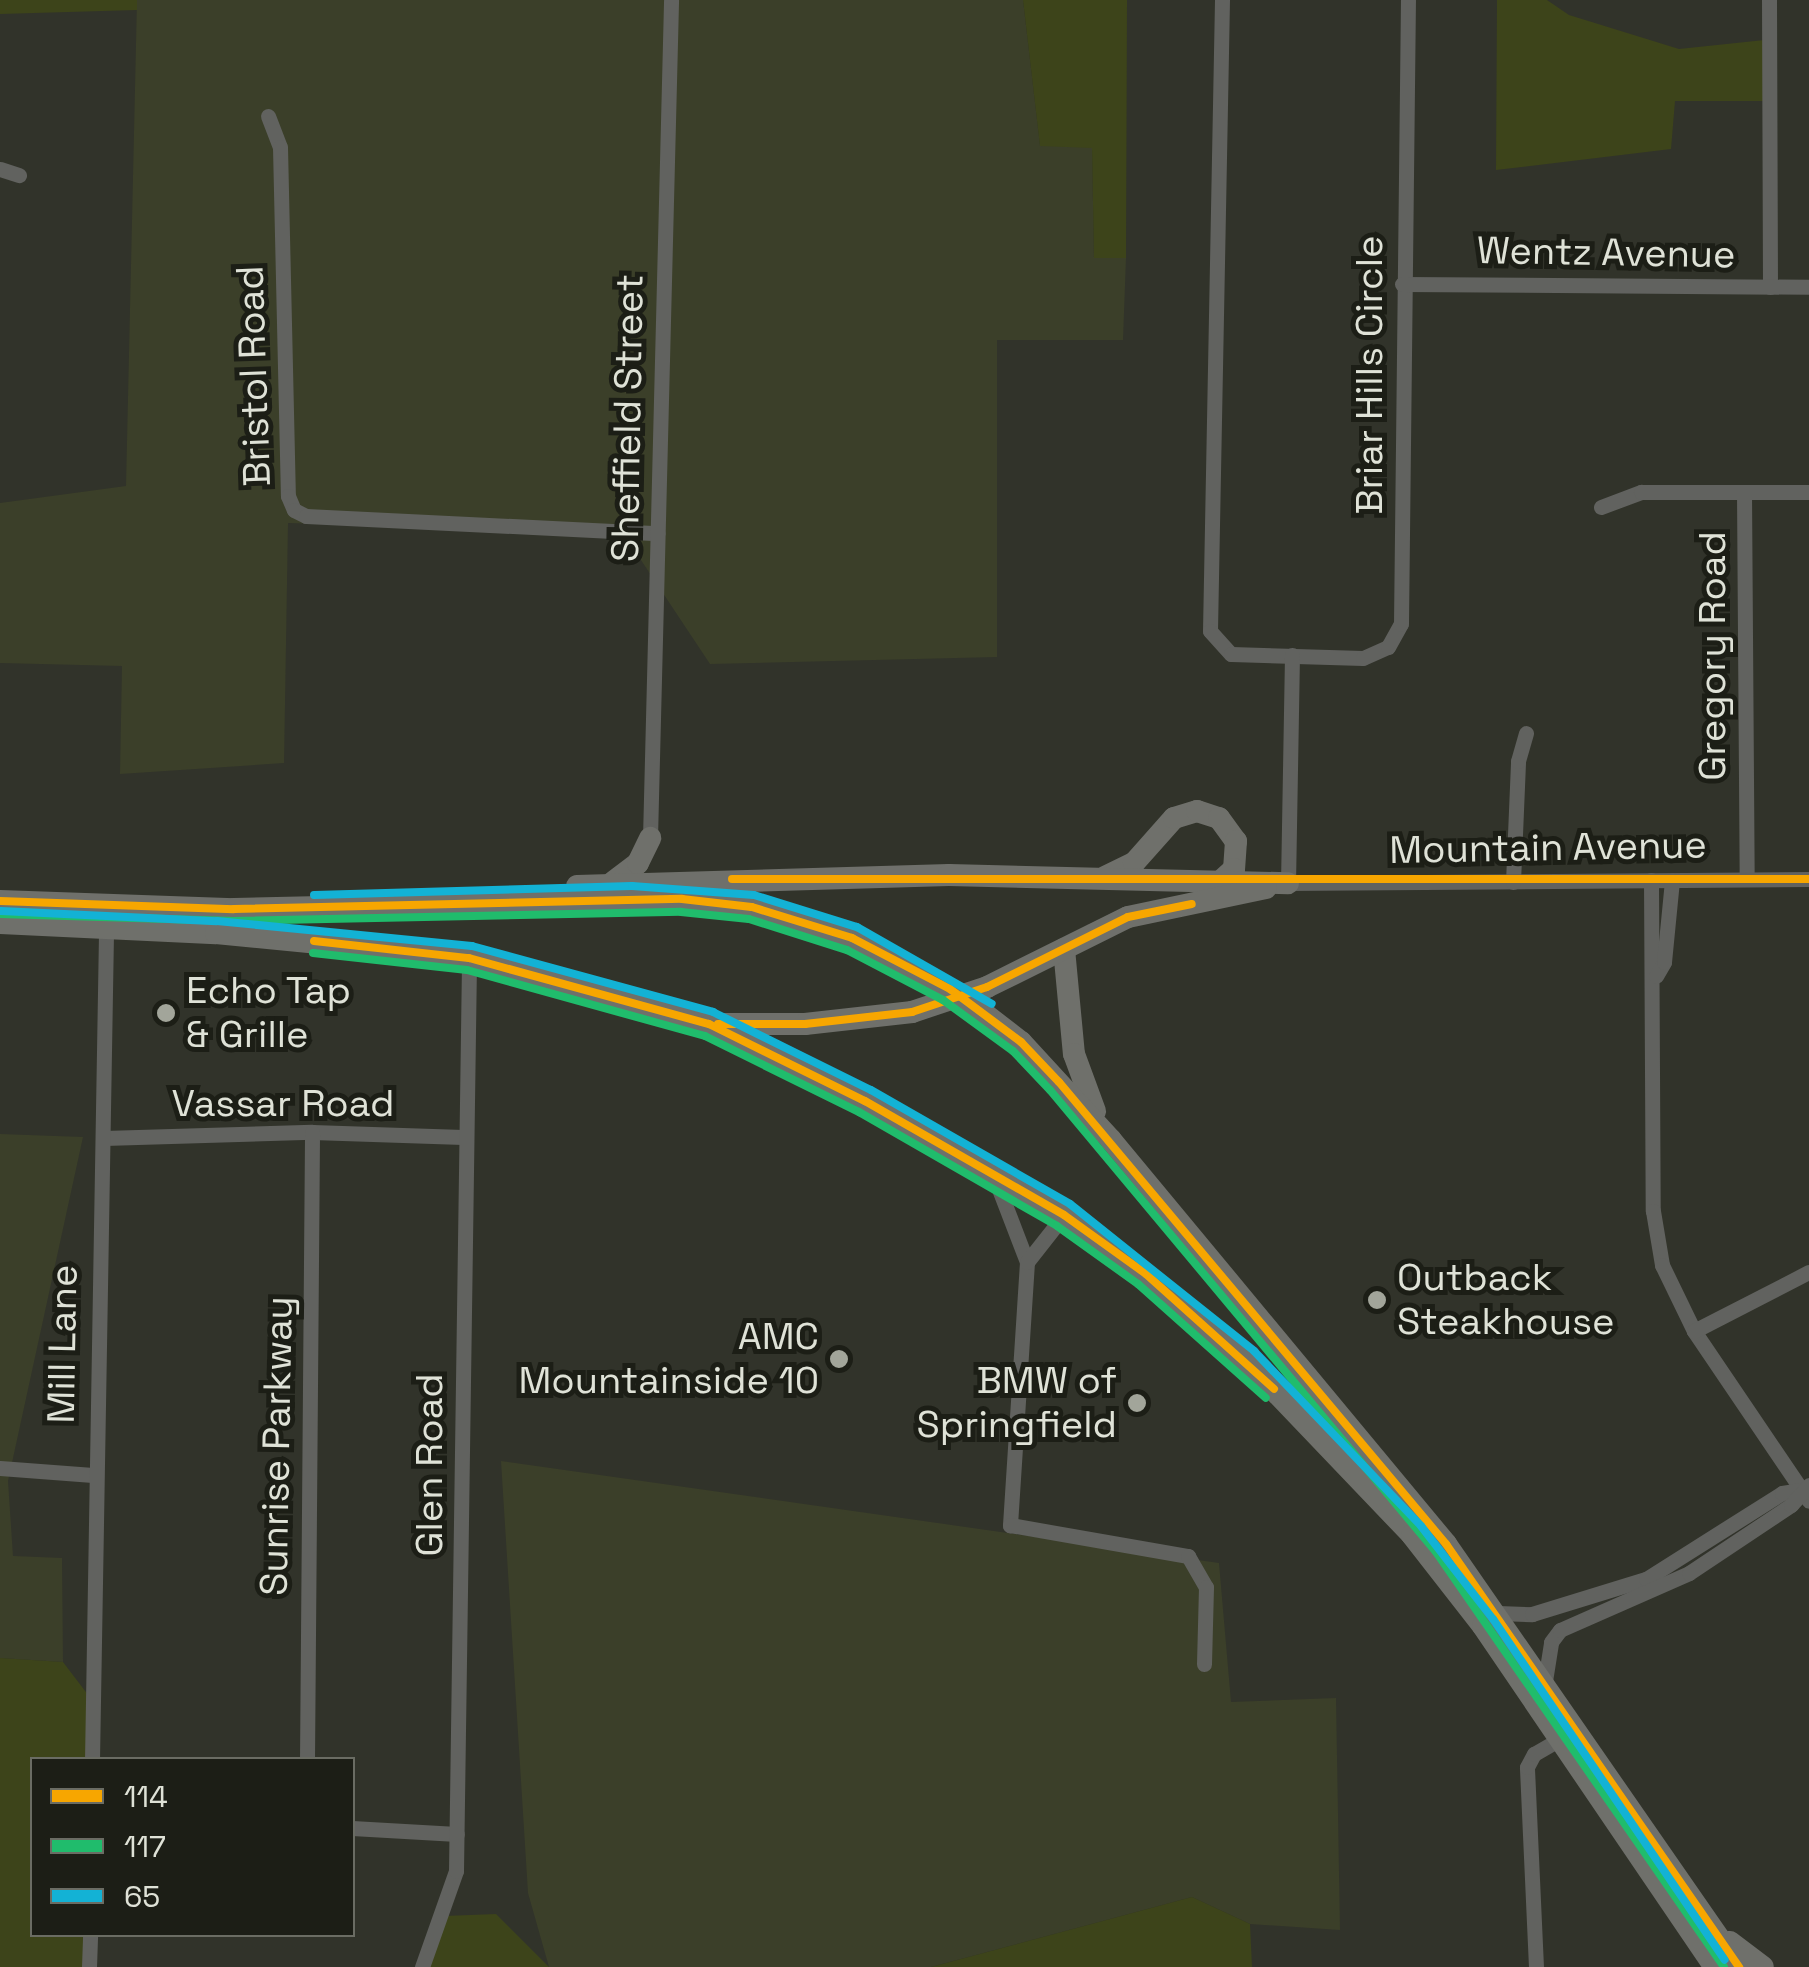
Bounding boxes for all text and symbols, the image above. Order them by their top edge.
street label: Wentz Avenue [1476,228,1736,278]
street label: Briar Hills Circle [1347,235,1393,515]
street label: Bristol Road [227,265,281,487]
street label: Sheffield Street [603,274,653,562]
street label: Gregory Road [1690,531,1736,781]
street label: Mountain Avenue [1389,822,1707,874]
place label: Echo Tap & Grille [186,968,352,1058]
marker: Echo Tap & Grille [155,1002,177,1024]
street label: Vassar Road [172,1081,394,1127]
place label: Outback Steakhouse [1397,1255,1614,1344]
street label: Mill Lane [39,1264,87,1424]
marker: Outback Steakhouse [1366,1289,1388,1311]
street label: Sunrise Parkway [252,1296,302,1596]
place label: AMC Mountainside 10 [518,1314,819,1404]
marker: AMC Mountainside 10 [828,1348,850,1370]
place label: BMW of Springfield [916,1358,1117,1448]
street label: Glen Road [407,1373,453,1557]
marker: BMW of Springfield [1126,1392,1148,1414]
legend [30,1757,355,1937]
text: 114 [124,1777,168,1816]
text: 117 [124,1827,166,1866]
text: 65 [124,1877,160,1916]

